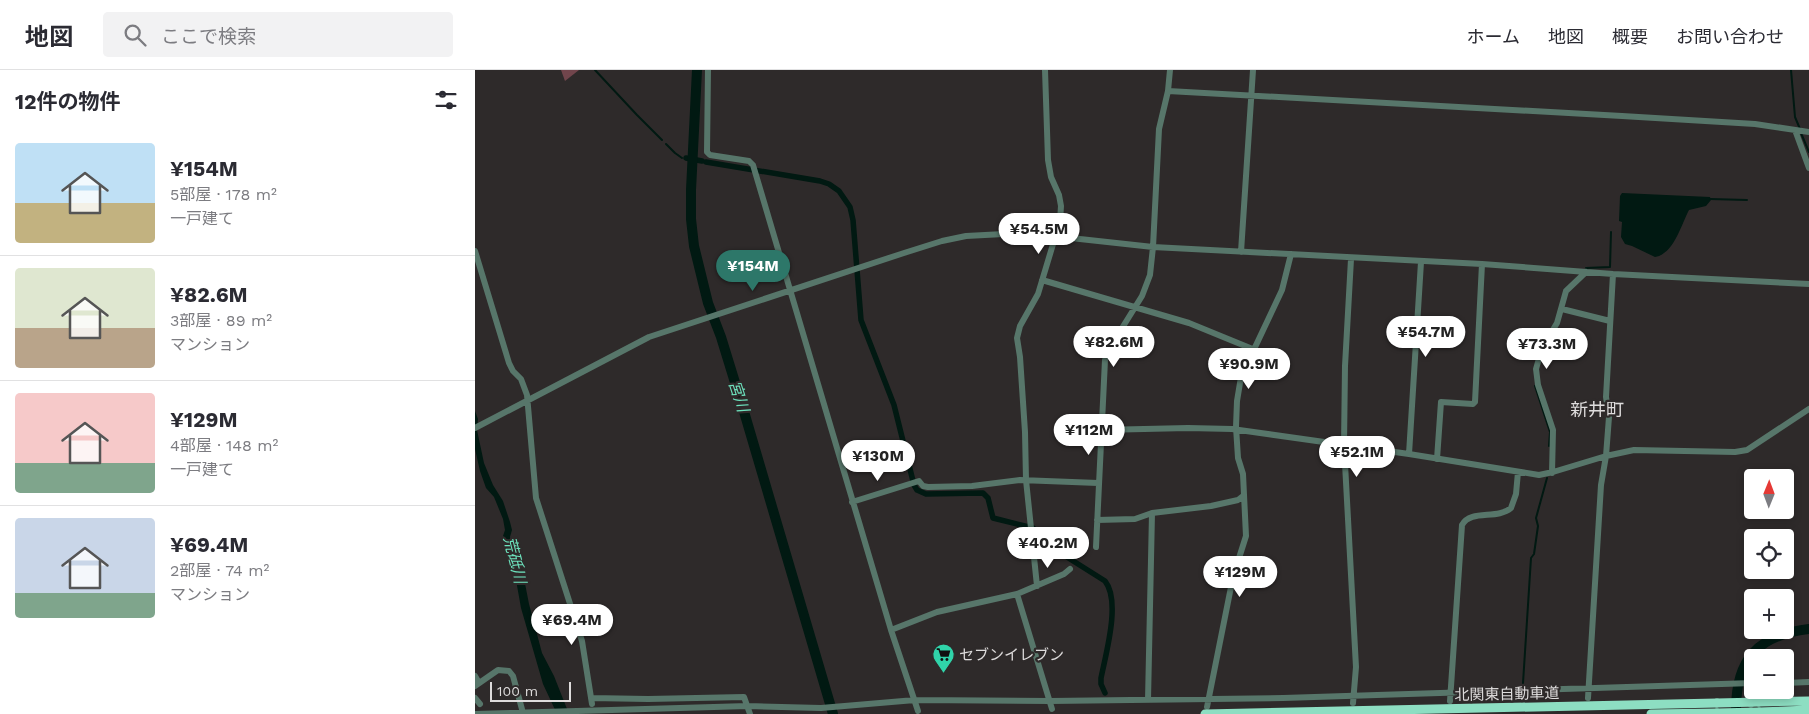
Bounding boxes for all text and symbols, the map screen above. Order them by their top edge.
search box [103,12,453,57]
icon: search [121,21,149,49]
text: 地図 [25,23,73,51]
text: ここで検索 [161,25,256,48]
text: ホーム [1467,26,1520,47]
text: 地図 [1548,26,1584,47]
text: 概要 [1612,26,1648,47]
text: お問い合わせ [1676,26,1784,47]
icon: filters [432,86,460,114]
text: 12件の物件 [15,89,121,114]
text: ¥154M [170,156,238,181]
icon: home [55,163,115,223]
text: 5部屋 · 178 m² [170,185,277,204]
text: 一戸建て [170,209,234,228]
pin: ¥54.5M [998,212,1080,255]
text: ¥54.5M [1010,219,1068,238]
pin: ¥154M [718,250,788,292]
text: ¥154M [727,256,779,275]
text: ¥82.6M [170,282,248,307]
icon: home [55,288,115,348]
text: 3部屋 · 89 m² [170,311,272,330]
pin: ¥54.7M [1385,316,1467,358]
text: ¥54.7M [1397,322,1455,341]
pin: ¥82.6M [1073,326,1155,368]
pin: ¥73.3M [1506,328,1588,370]
text: ¥82.6M [1084,332,1144,351]
text: ¥73.3M [1518,334,1576,353]
text: マンション [170,335,250,354]
pin: ¥90.9M [1208,348,1290,390]
text: ¥90.9M [1219,354,1279,373]
water label: 宮川 [725,378,754,416]
district label: 新井町 [1570,399,1624,420]
text: ¥129M [170,407,238,432]
icon: home [55,413,115,473]
pin: ¥112M [1054,414,1124,456]
text: ¥112M [1065,420,1113,439]
text: 4部屋 · 148 m² [170,436,278,455]
pin: ¥52.1M [1316,436,1398,478]
pin: ¥130M [843,440,913,482]
text: ¥52.1M [1330,442,1384,461]
text: ¥130M [852,446,904,465]
text: 一戸建て [170,460,234,479]
north arrow [1744,469,1794,519]
map controls [1744,469,1794,699]
pin: ¥40.2M [1007,526,1089,569]
button: locate [1744,529,1794,579]
text: ¥69.4M [170,532,248,557]
text: ¥40.2M [1018,533,1078,552]
water label: 荒砥川 [500,534,531,588]
icon: home [55,538,115,598]
pin: ¥129M [1205,556,1275,598]
text: 2部屋 · 74 m² [170,561,269,580]
text: ¥129M [1214,562,1266,581]
text: マンション [170,585,250,604]
button: + [1744,589,1794,639]
pin: ¥69.4M [531,604,613,646]
text: ¥69.4M [542,610,602,629]
supermarket icon: セブンイレブン [931,643,955,674]
place label: セブンイレブン [959,646,1064,664]
button: − [1744,649,1794,699]
scale bar [490,679,571,702]
text: 100 m [497,683,538,699]
street label: 北関東自動車道 [1454,684,1560,704]

